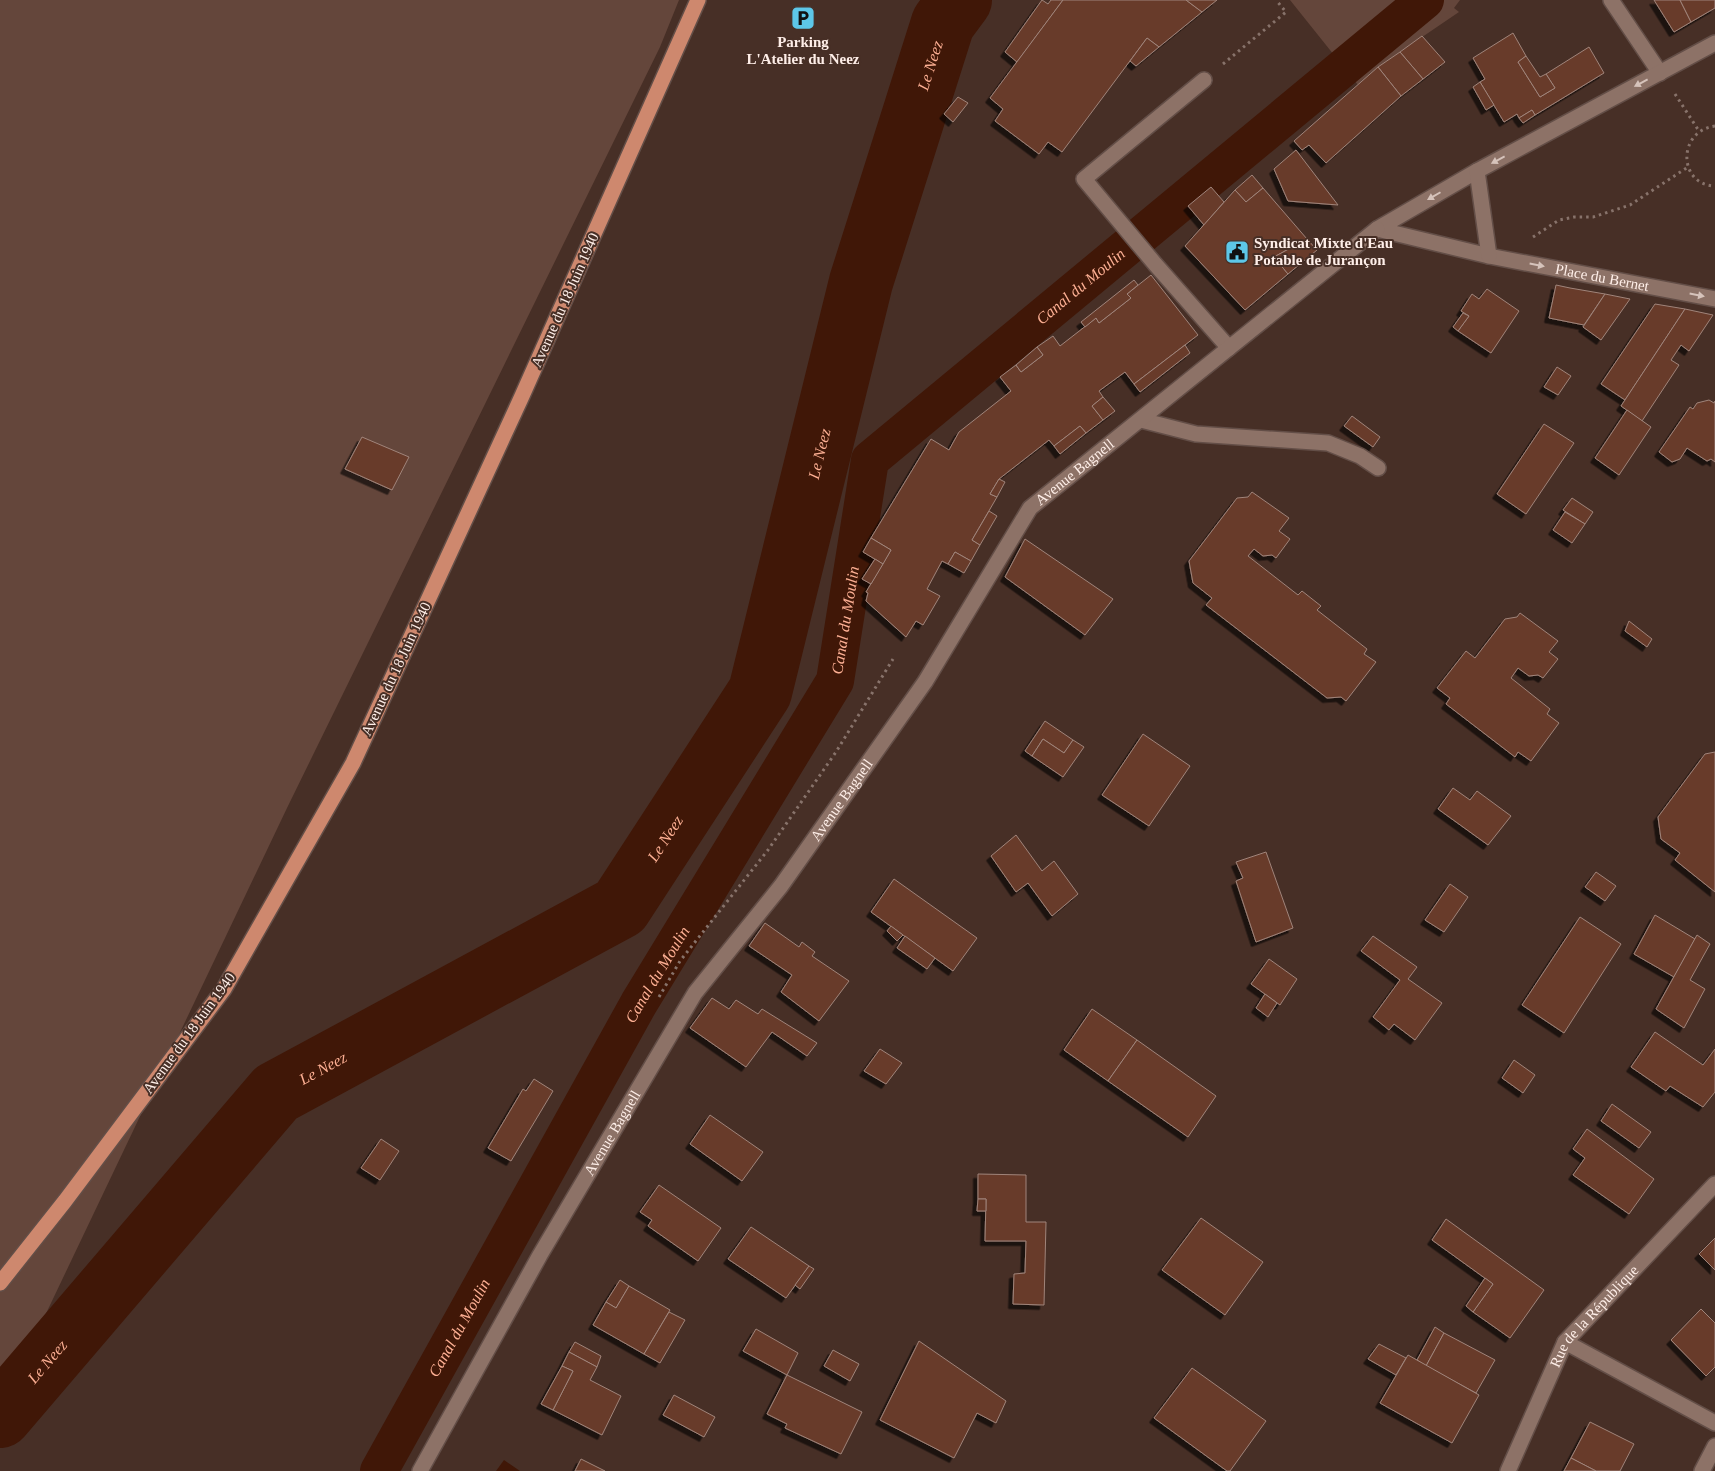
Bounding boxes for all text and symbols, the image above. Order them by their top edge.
parking icon: Parking L'Atelier du Neez [790,5,816,31]
place label: Parking L'Atelier du Neez [746,34,860,67]
water label: Le Neez [914,38,946,93]
one-way arrow [1634,79,1649,87]
one-way arrow [1491,155,1505,164]
one-way arrow [1428,191,1441,200]
street label: Avenue du 18 Juin 1940 [528,230,602,370]
place label: Syndicat Mixte d'Eau Potable de Jurançon [1254,235,1393,268]
public building icon: Syndicat Mixte d'Eau Potable de Jurançon [1224,239,1250,265]
water label: Canal du Moulin [1033,245,1128,328]
street label: Place du Bernet [1554,261,1651,294]
one-way arrow [1529,262,1545,270]
one-way arrow [1689,292,1705,300]
water label: Le Neez [805,426,834,482]
street label: Avenue Bagnell [1032,436,1117,508]
water label: Canal du Moulin [828,565,862,676]
street label: Avenue du 18 Juin 1940 [358,600,434,738]
street label: Avenue Bagnell [807,756,876,844]
water label: Le Neez [644,812,687,865]
water label: Canal du Moulin [622,923,693,1026]
street label: Avenue du 18 Juin 1940 [140,969,238,1097]
water label: Le Neez [296,1048,350,1088]
street label: Avenue Bagnell [581,1087,644,1178]
street label: Rue de la République [1547,1262,1642,1370]
water label: Canal du Moulin [425,1276,493,1380]
water label: Le Neez [23,1336,71,1387]

